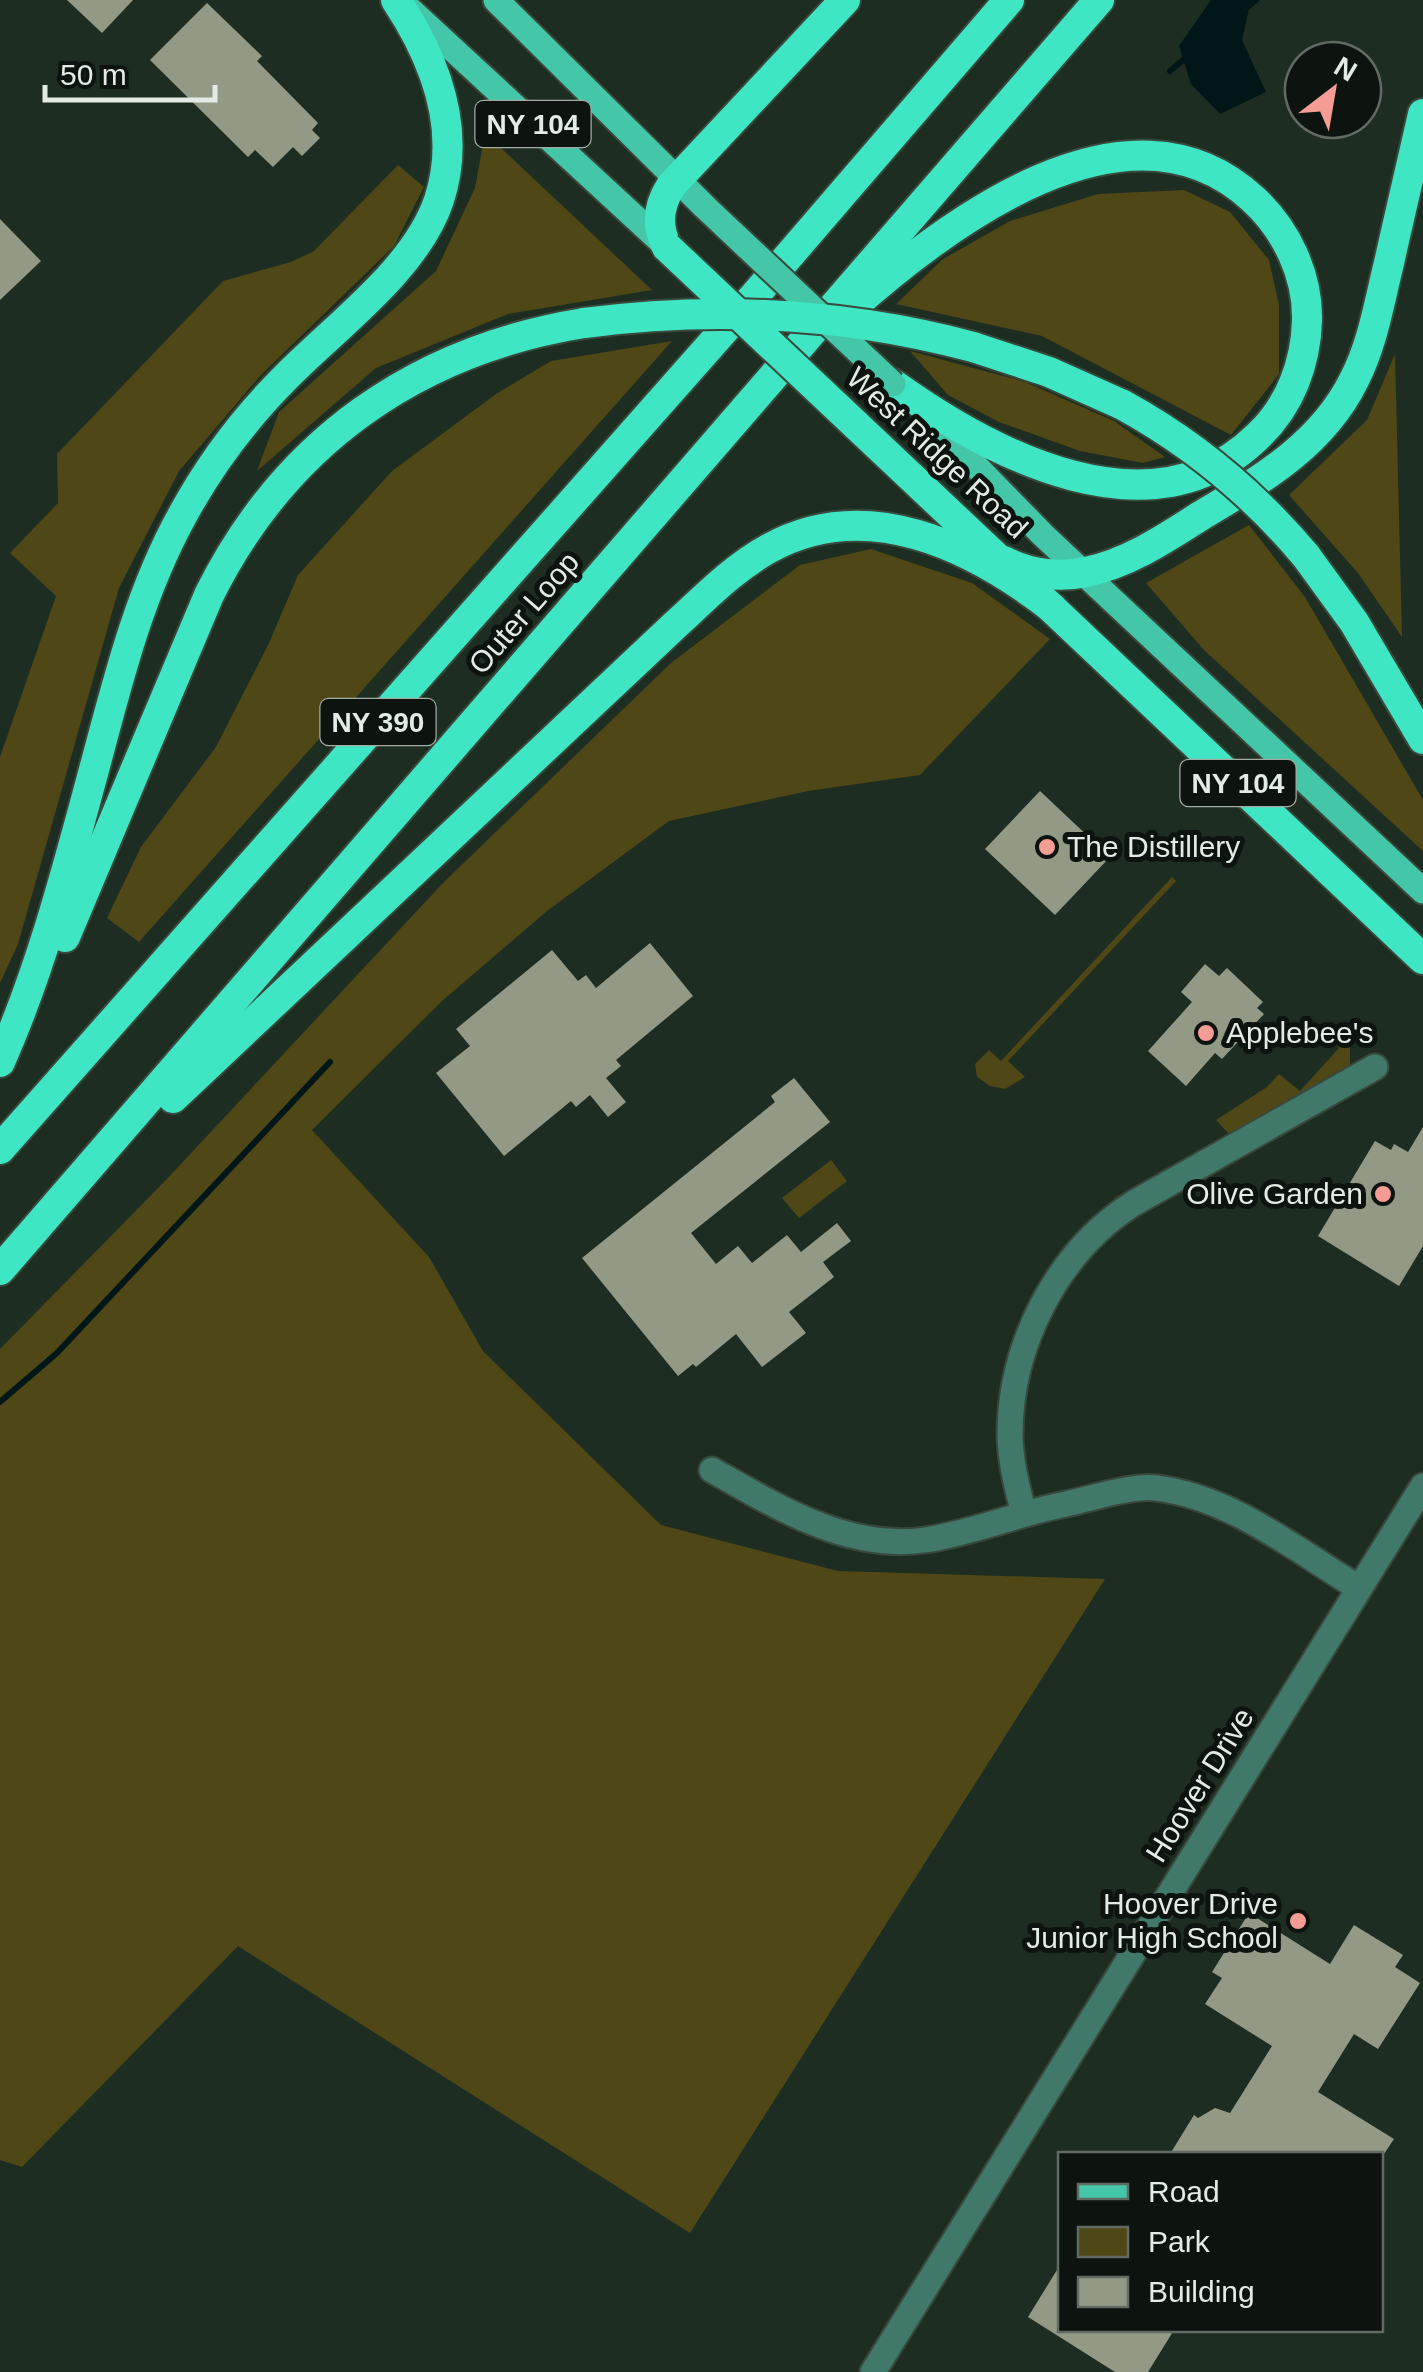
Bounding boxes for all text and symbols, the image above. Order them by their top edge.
scale bar [45,40,215,102]
north arrow [1283,40,1383,140]
text: N [1329,51,1362,87]
text: 50 m [60,58,127,91]
road number: NY 104 [476,101,590,147]
street label: West Ridge Road [840,361,1034,545]
street label: Outer Loop [462,545,585,680]
road number: NY 390 [320,699,436,745]
road number: NY 104 [1180,760,1296,806]
place label: The Distillery [1067,830,1240,863]
marker: The Distillery [1036,836,1058,858]
place label: Applebee's [1226,1016,1374,1049]
marker: Applebee's [1195,1022,1217,1044]
place label: Olive Garden [1186,1177,1363,1210]
marker: Olive Garden [1372,1183,1394,1205]
street label: Hoover Drive [1139,1702,1260,1868]
place label: Hoover Drive Junior High School [1026,1887,1278,1954]
marker: Hoover Drive Junior High School [1287,1910,1309,1932]
legend [1058,2152,1383,2332]
text: Road [1148,2175,1220,2208]
text: Park [1148,2225,1211,2258]
text: Building [1148,2275,1255,2308]

